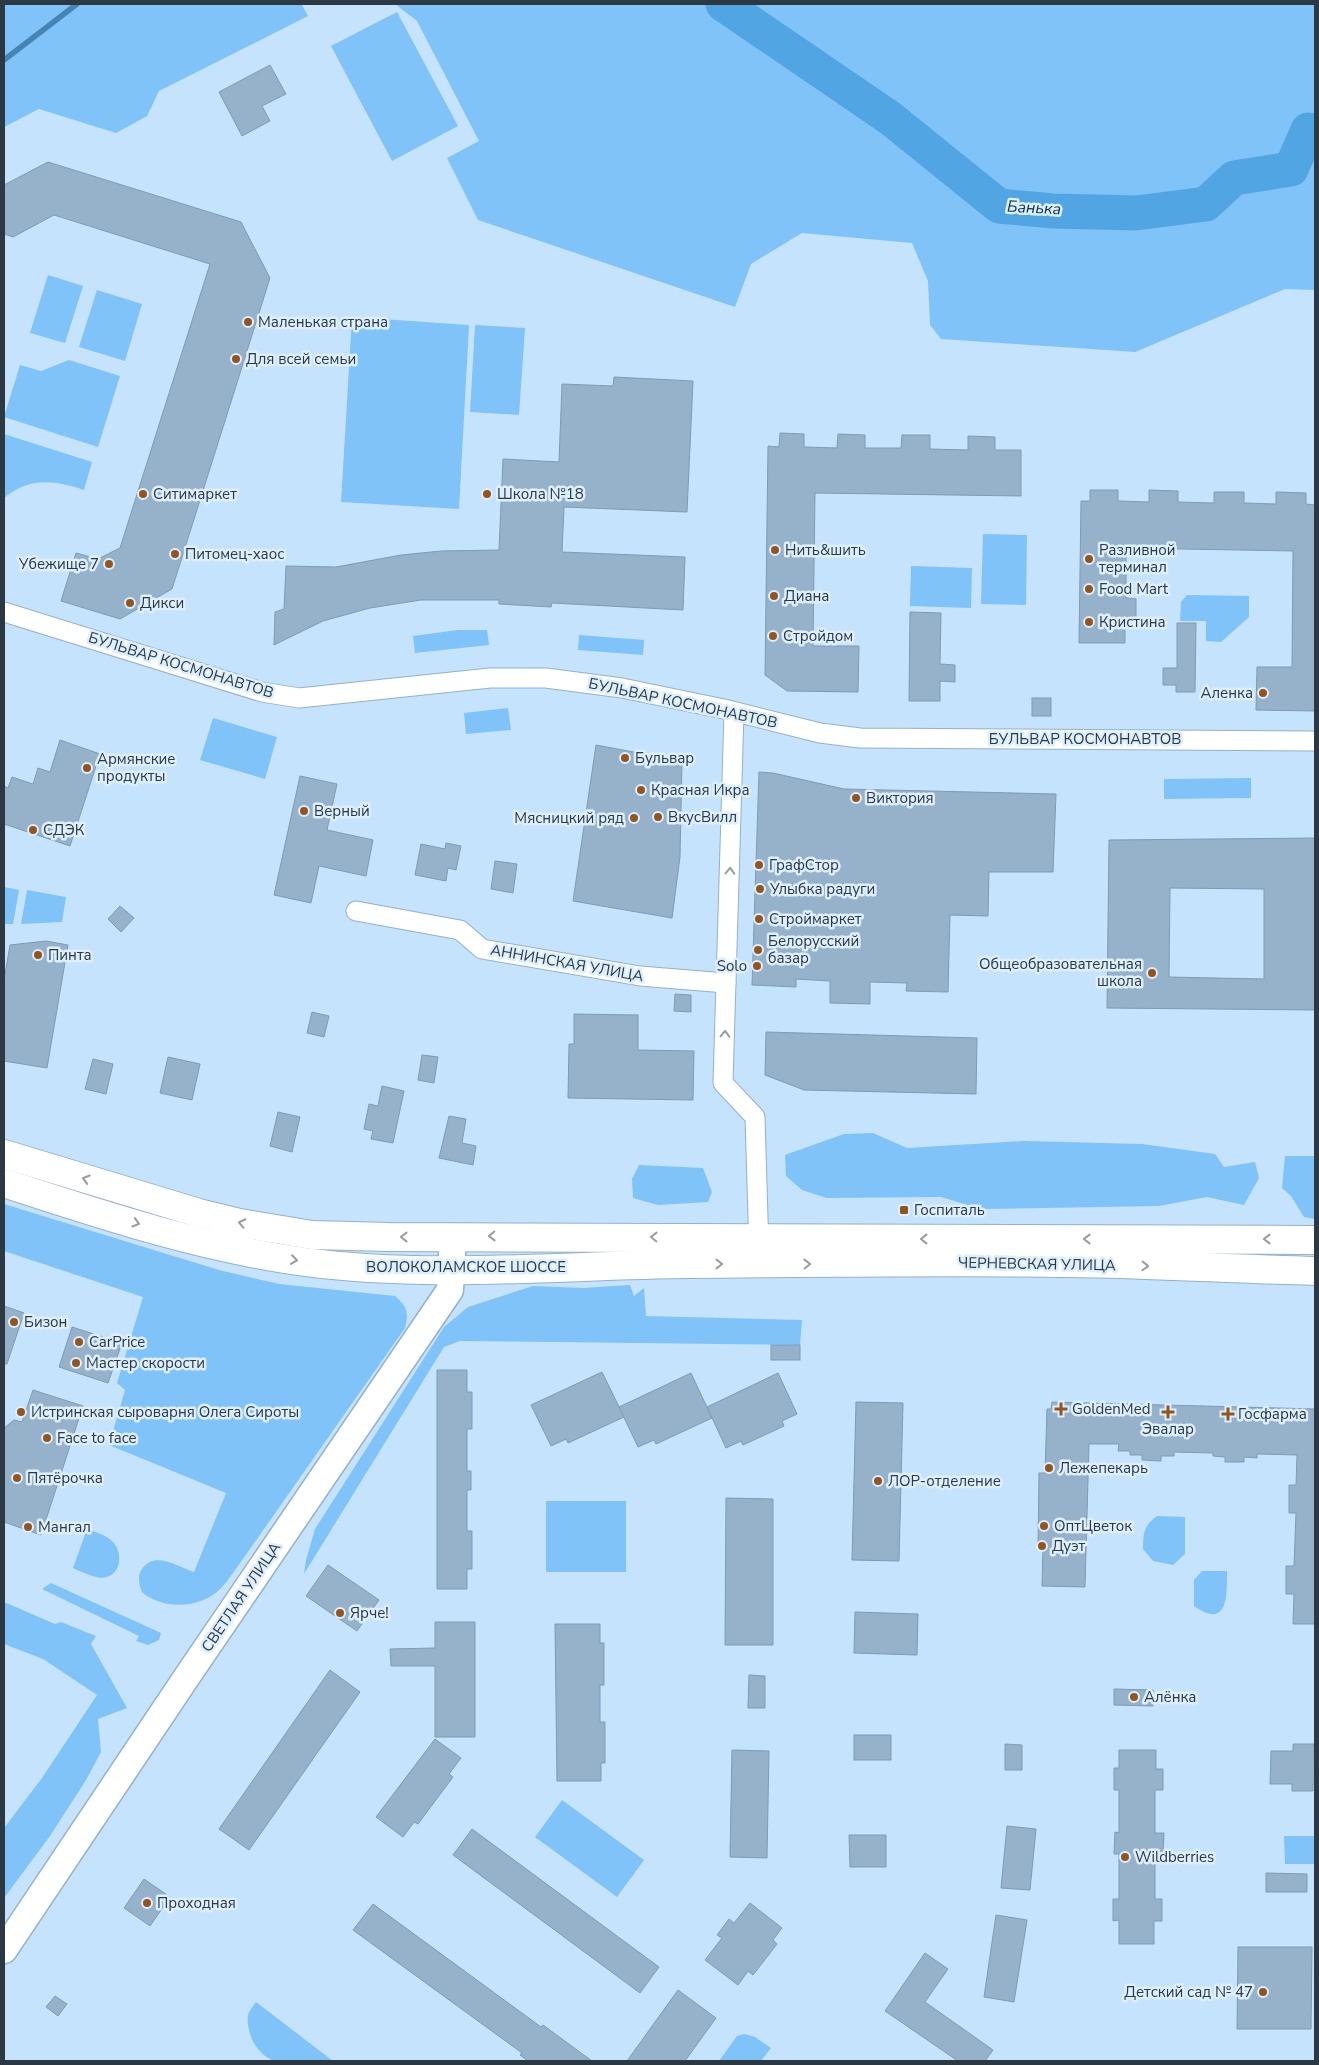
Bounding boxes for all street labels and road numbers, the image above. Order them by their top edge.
street label: БУЛЬВАР КОСМОНАВТОВ [86,627,276,703]
street label: БУЛЬВАР КОСМОНАВТОВ [587,673,779,733]
street label: БУЛЬВАР КОСМОНАВТОВ [989,729,1181,749]
street label: АННИНСКАЯ УЛИЦА [489,940,645,986]
street label: ЧЕРНЕВСКАЯ УЛИЦА [958,1253,1116,1275]
street label: ВОЛОКОЛАМСКОЕ ШОССЕ [366,1257,566,1277]
street label: СВЕТЛАЯ УЛИЦА [197,1538,285,1656]

